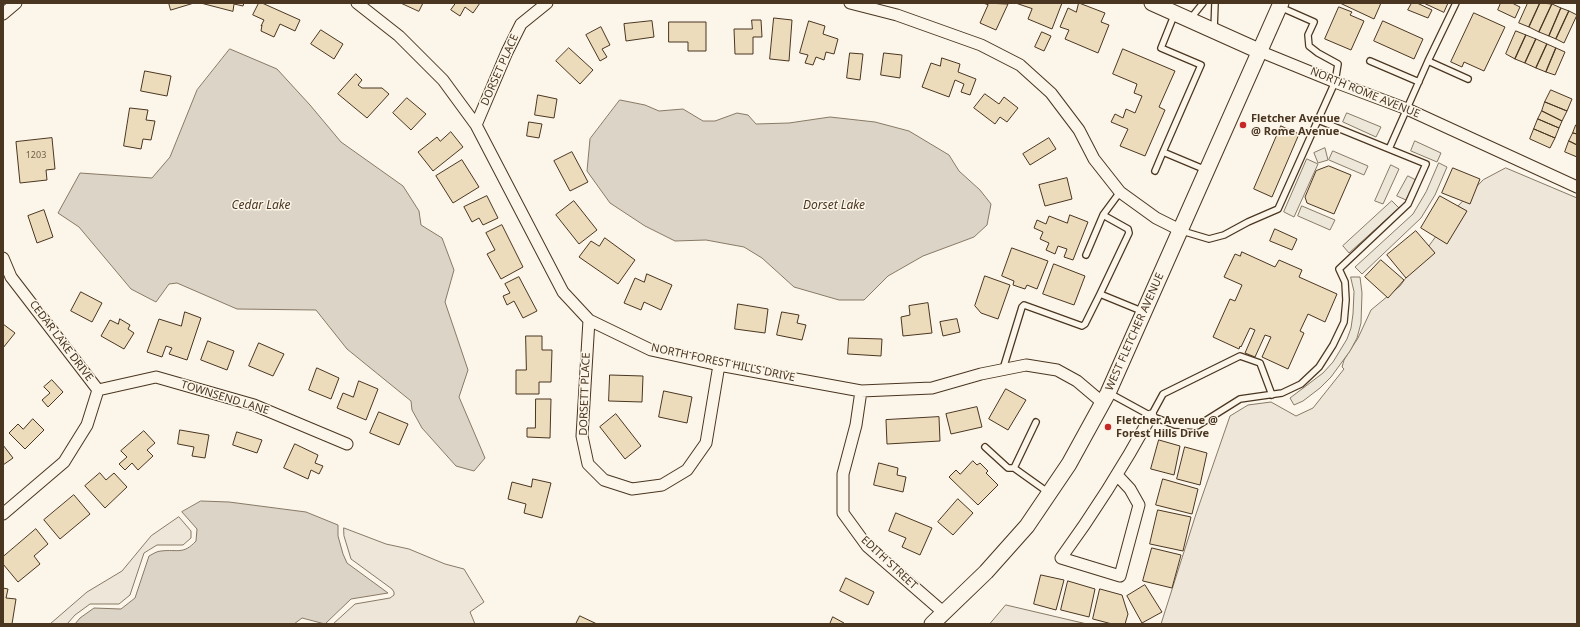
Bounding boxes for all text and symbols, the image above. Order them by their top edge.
street label: DORSET PLACE [478,32,522,108]
street label: NORTH ROME AVENUE [1308,65,1422,121]
place label: Fletcher Avenue @ Rome Avenue [1251,112,1340,138]
marker: Fletcher Avenue @ Rome Avenue [1238,120,1248,130]
house number: 1203 [26,150,46,160]
water label: Cedar Lake [232,199,290,213]
water label: Dorset Lake [803,199,865,213]
street label: WEST FLETCHER AVENUE [1103,271,1167,393]
street label: CEDAR LAKE DRIVE [26,298,96,384]
street label: NORTH FOREST HILLS DRIVE [650,341,796,385]
street label: DORSETT PLACE [577,352,593,436]
street label: TOWNSEND LANE [179,378,271,418]
place label: Fletcher Avenue @ Forest Hills Drive [1116,414,1218,440]
marker: Fletcher Avenue @ Forest Hills Drive [1103,422,1113,432]
street label: EDITH STREET [858,534,920,592]

